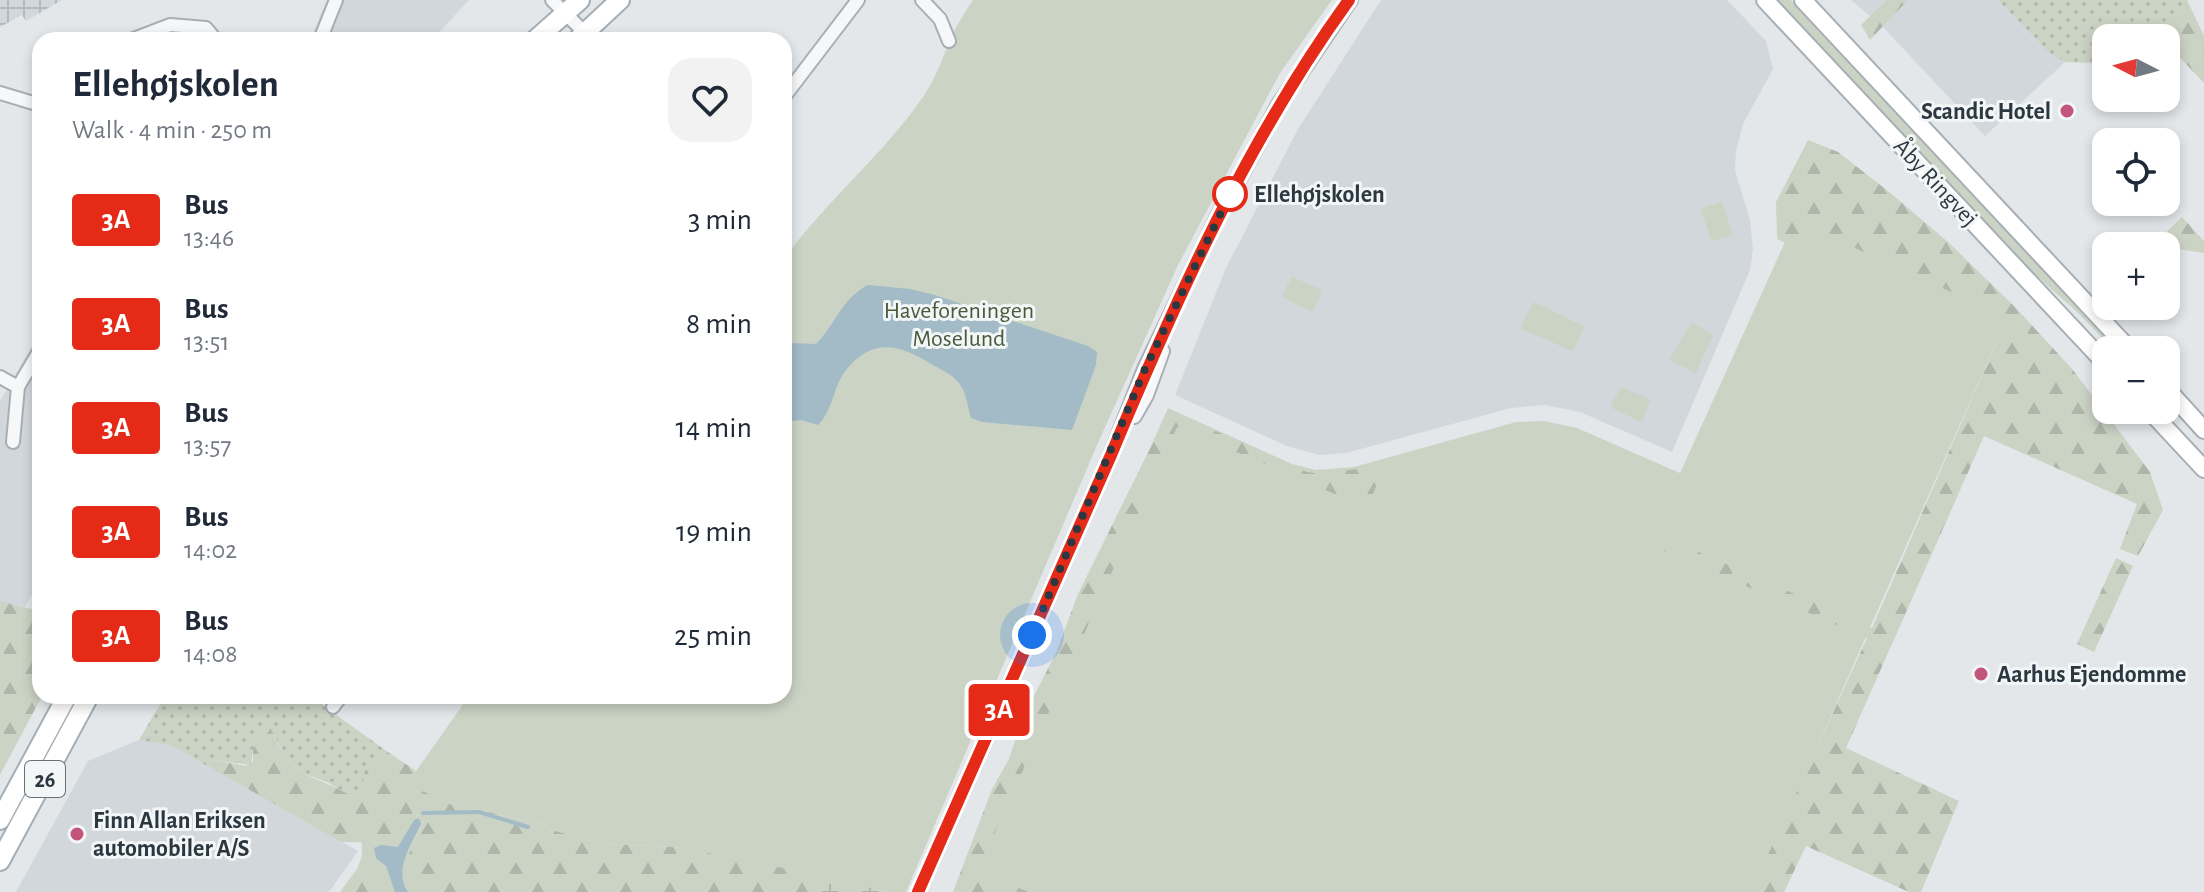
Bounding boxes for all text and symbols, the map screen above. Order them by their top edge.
north arrow [2092,24,2180,112]
map controls [2092,24,2180,424]
button: heart [668,58,752,142]
text: Ellehøjskolen [72,66,279,104]
place label: Scandic Hotel [1921,100,2051,124]
marker: Scandic Hotel [2058,102,2076,120]
text: Walk · 4 min · 250 m [72,117,272,143]
button: locate [2092,128,2180,216]
street label: Åby Ringvej [1889,133,1983,231]
marker: Ellehøjskolen [1213,177,1247,211]
place label: Ellehøjskolen [1254,183,1385,207]
text: Bus [184,190,229,220]
text: 3 min [688,205,752,235]
text: 3A [102,206,130,234]
text: 13:46 [184,225,234,251]
button: + [2092,232,2180,320]
text: Bus [184,294,229,324]
park label: Haveforeningen Moselund [884,299,1034,351]
text: 8 min [686,309,752,339]
text: 3A [102,310,130,338]
text: 13:51 [184,329,229,355]
button: − [2092,336,2180,424]
text: Bus [184,398,229,428]
text: 14 min [676,413,752,443]
text: 3A [102,414,130,442]
text: 13:57 [184,433,231,459]
text: Bus [184,502,229,532]
text: 19 min [676,517,752,547]
text: 3A [102,518,130,546]
text: 14:02 [184,537,237,563]
text: Bus [184,606,229,636]
your location [1012,615,1052,655]
text: 25 min [674,621,752,651]
text: 3A [102,622,130,650]
text: 14:08 [184,641,237,667]
place label: Aarhus Ejendomme [1997,663,2186,687]
marker: Aarhus Ejendomme [1972,665,1990,683]
line badge: 3A [963,684,1035,736]
text: 3A [985,696,1013,724]
road number: 26 [25,761,65,797]
place label: Finn Allan Eriksen automobiler A/S [93,809,266,861]
marker: Finn Allan Eriksen automobiler A/S [68,825,86,843]

